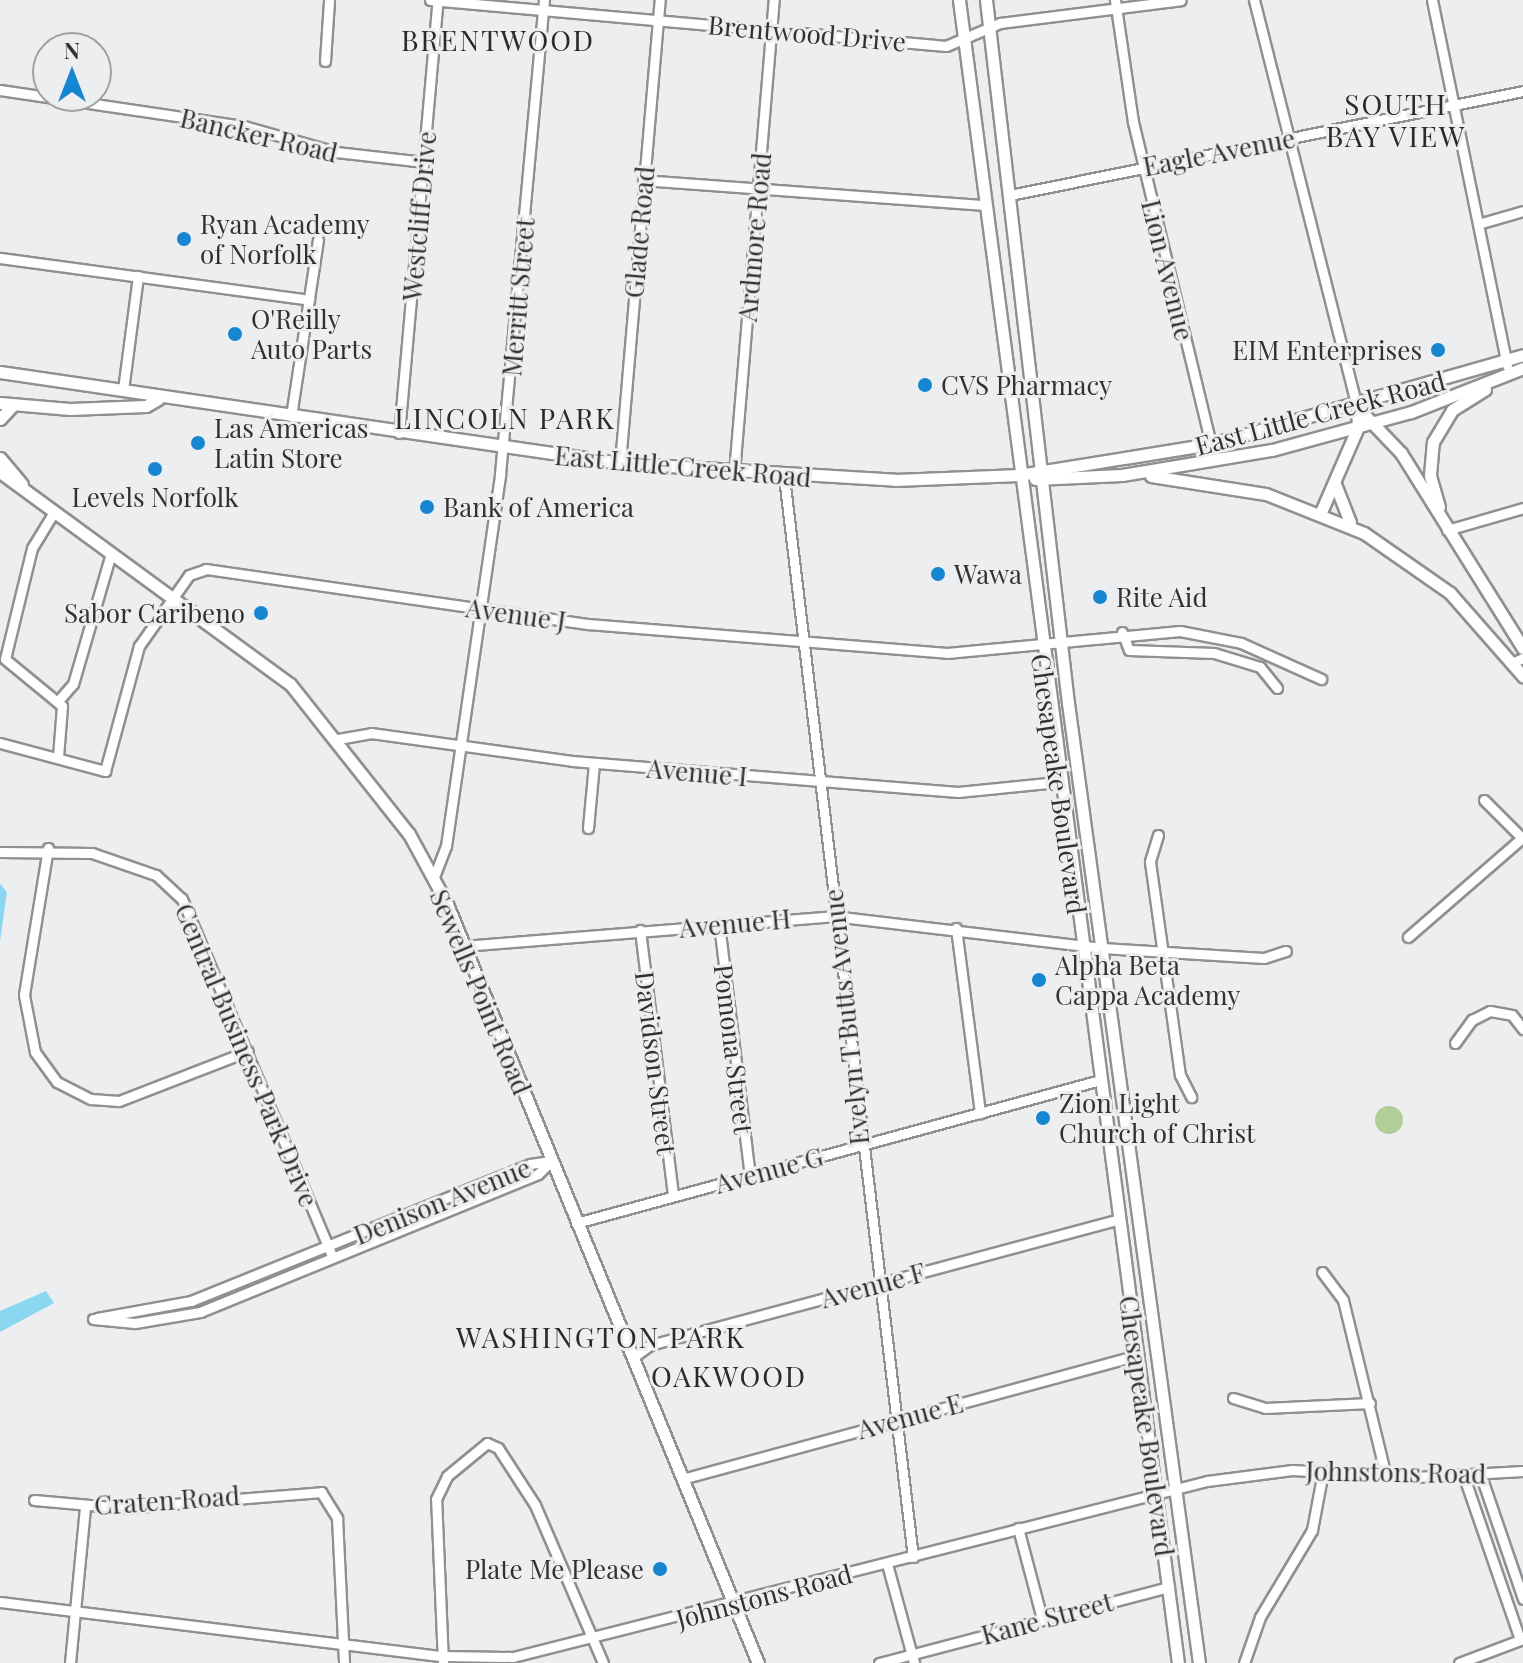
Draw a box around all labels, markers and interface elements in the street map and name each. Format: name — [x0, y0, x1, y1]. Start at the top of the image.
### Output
street label: Brentwood Drive — [707, 9, 907, 57]
district label: BRENTWOOD — [401, 23, 595, 57]
north arrow — [32, 32, 112, 112]
text: N — [64, 35, 80, 65]
district label: SOUTH BAY VIEW — [1325, 87, 1467, 153]
street label: Bancker Road — [177, 102, 341, 168]
street label: Eagle Avenue — [1140, 122, 1298, 182]
street label: Westcliff Drive — [396, 130, 442, 302]
street label: Ardmore Road — [731, 151, 777, 323]
street label: Glade Road — [618, 165, 660, 299]
street label: Lion Avenue — [1135, 196, 1201, 344]
place label: Ryan Academy of Norfolk — [200, 208, 371, 270]
street label: Merritt Street — [495, 216, 541, 378]
marker: Ryan Academy of Norfolk — [175, 230, 193, 248]
place label: O'Reilly Auto Parts — [251, 303, 372, 364]
marker: O'Reilly Auto Parts — [226, 325, 244, 343]
place label: EIM Enterprises — [1232, 334, 1422, 366]
marker: EIM Enterprises — [1429, 341, 1447, 359]
street label: East Little Creek Road — [1191, 365, 1449, 461]
place label: CVS Pharmacy — [941, 369, 1112, 401]
marker: CVS Pharmacy — [916, 376, 934, 394]
district label: LINCOLN PARK — [394, 401, 616, 435]
place label: Las Americas Latin Store — [214, 412, 369, 474]
marker: Las Americas Latin Store — [189, 434, 207, 452]
street label: East Little Creek Road — [553, 439, 813, 493]
marker: Levels Norfolk — [146, 460, 164, 478]
place label: Levels Norfolk — [71, 481, 239, 513]
place label: Bank of America — [443, 491, 635, 523]
marker: Bank of America — [418, 498, 436, 516]
place label: Wawa — [954, 558, 1022, 590]
marker: Wawa — [929, 565, 947, 583]
place label: Rite Aid — [1116, 581, 1208, 613]
marker: Rite Aid — [1091, 588, 1109, 606]
street label: Avenue J — [464, 592, 568, 636]
place label: Sabor Caribeno — [63, 597, 245, 629]
marker: Sabor Caribeno — [252, 604, 270, 622]
street label: Chesapeake Boulevard — [1025, 652, 1093, 916]
street label: Avenue I — [645, 752, 749, 792]
street label: Sewells Point Road — [424, 885, 538, 1099]
street label: Evelyn T Butts Avenue — [817, 886, 875, 1148]
street label: Central Business Park Drive — [169, 899, 325, 1211]
street label: Avenue H — [678, 903, 792, 943]
place label: Alpha Beta Cappa Academy — [1055, 949, 1242, 1010]
street label: Pomona Street — [708, 962, 760, 1136]
street label: Davidson Street — [629, 969, 683, 1157]
marker: Alpha Beta Cappa Academy — [1030, 971, 1048, 989]
place label: Zion Light Church of Christ — [1059, 1087, 1255, 1148]
marker: Zion Light Church of Christ — [1034, 1109, 1052, 1127]
street label: Avenue G — [712, 1141, 826, 1199]
street label: Denison Avenue — [349, 1151, 535, 1251]
street label: Avenue F — [817, 1256, 929, 1314]
street label: Chesapeake Boulevard — [1113, 1294, 1181, 1558]
district label: WASHINGTON PARK — [456, 1320, 746, 1354]
district label: OAKWOOD — [651, 1359, 807, 1393]
street label: Avenue E — [854, 1387, 966, 1445]
street label: Johnstons Road — [1305, 1455, 1487, 1489]
street label: Craten Road — [93, 1479, 241, 1521]
place label: Plate Me Please — [465, 1553, 644, 1585]
street label: Johnstons Road — [673, 1558, 855, 1634]
marker: Plate Me Please — [651, 1560, 669, 1578]
street label: Kane Street — [978, 1585, 1116, 1651]

